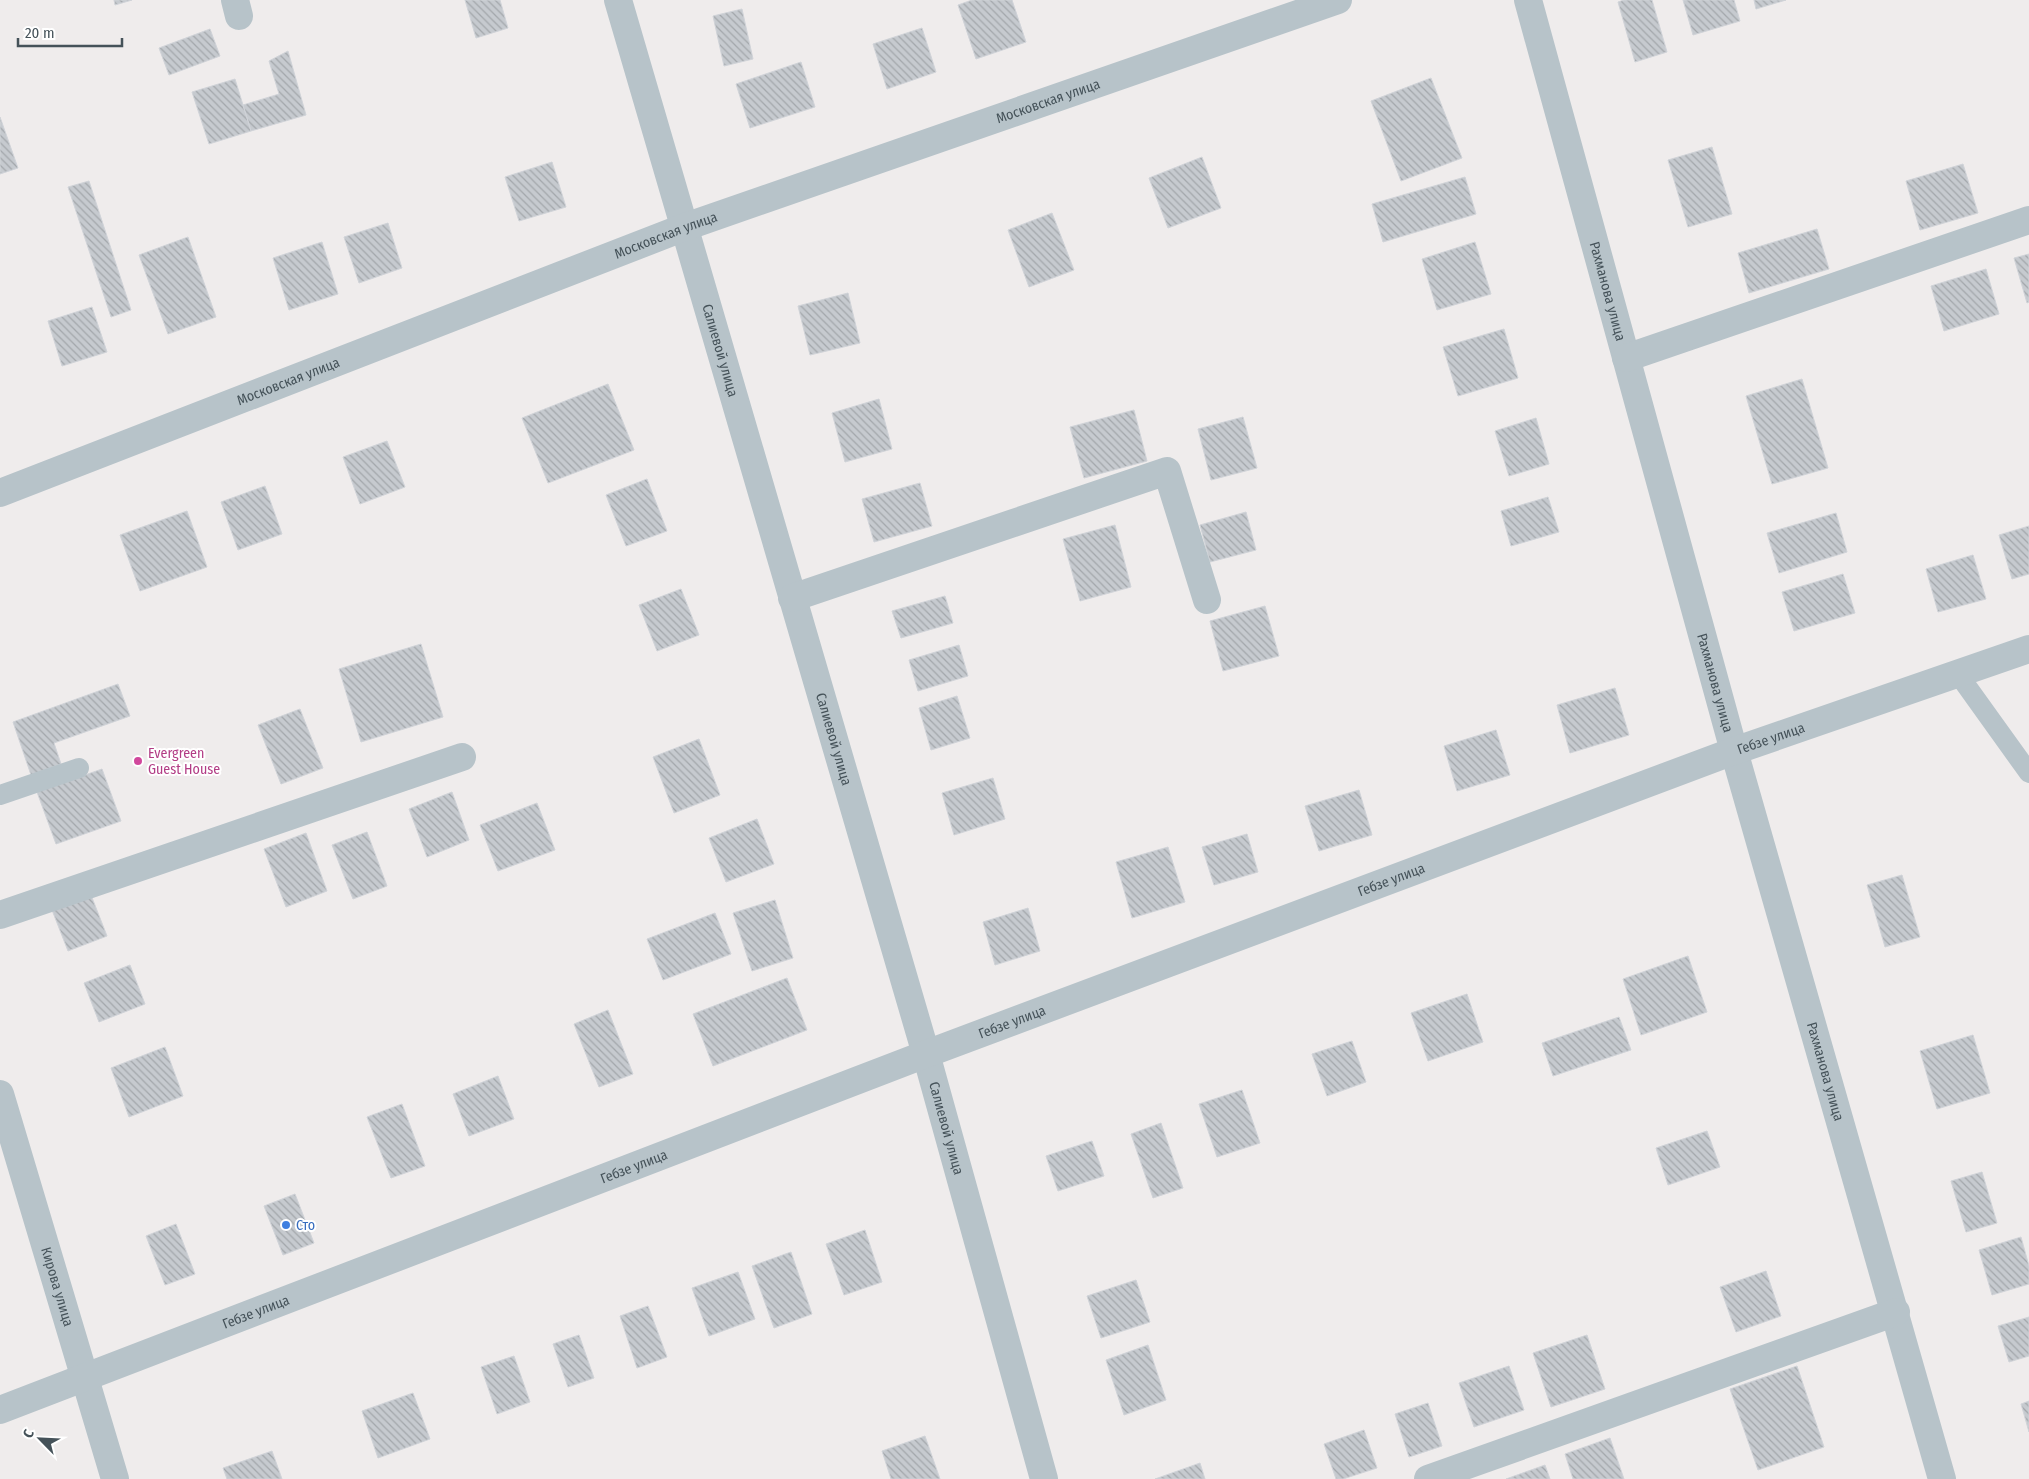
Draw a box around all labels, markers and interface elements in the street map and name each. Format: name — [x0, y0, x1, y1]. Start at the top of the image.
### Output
scale bar — [18, 15, 121, 47]
text: 20 m — [25, 24, 55, 42]
street label: Московская улица — [994, 75, 1102, 127]
street label: Московская улица — [612, 208, 720, 262]
street label: Рахманова улица — [1586, 240, 1630, 343]
street label: Салиевой улица — [699, 302, 742, 399]
street label: Московская улица — [234, 353, 342, 409]
street label: Рахманова улица — [1694, 631, 1737, 734]
street label: Салиевой улица — [812, 691, 856, 788]
street label: Гебзе улица — [1735, 719, 1807, 758]
place label: Evergreen Guest House — [148, 745, 220, 778]
marker: Evergreen Guest House — [132, 755, 144, 767]
street label: Гебзе улица — [1355, 859, 1427, 900]
street label: Гебзе улица — [976, 1001, 1048, 1042]
street label: Рахманова улица — [1803, 1020, 1848, 1123]
street label: Салиевой улица — [926, 1080, 968, 1177]
street label: Гебзе улица — [598, 1146, 670, 1187]
place label: Сто — [296, 1217, 315, 1234]
marker: Сто — [280, 1219, 292, 1231]
street label: Кирова улица — [38, 1245, 77, 1328]
street label: Гебзе улица — [220, 1291, 292, 1332]
north arrow — [15, 1414, 65, 1464]
text: С — [19, 1427, 38, 1441]

